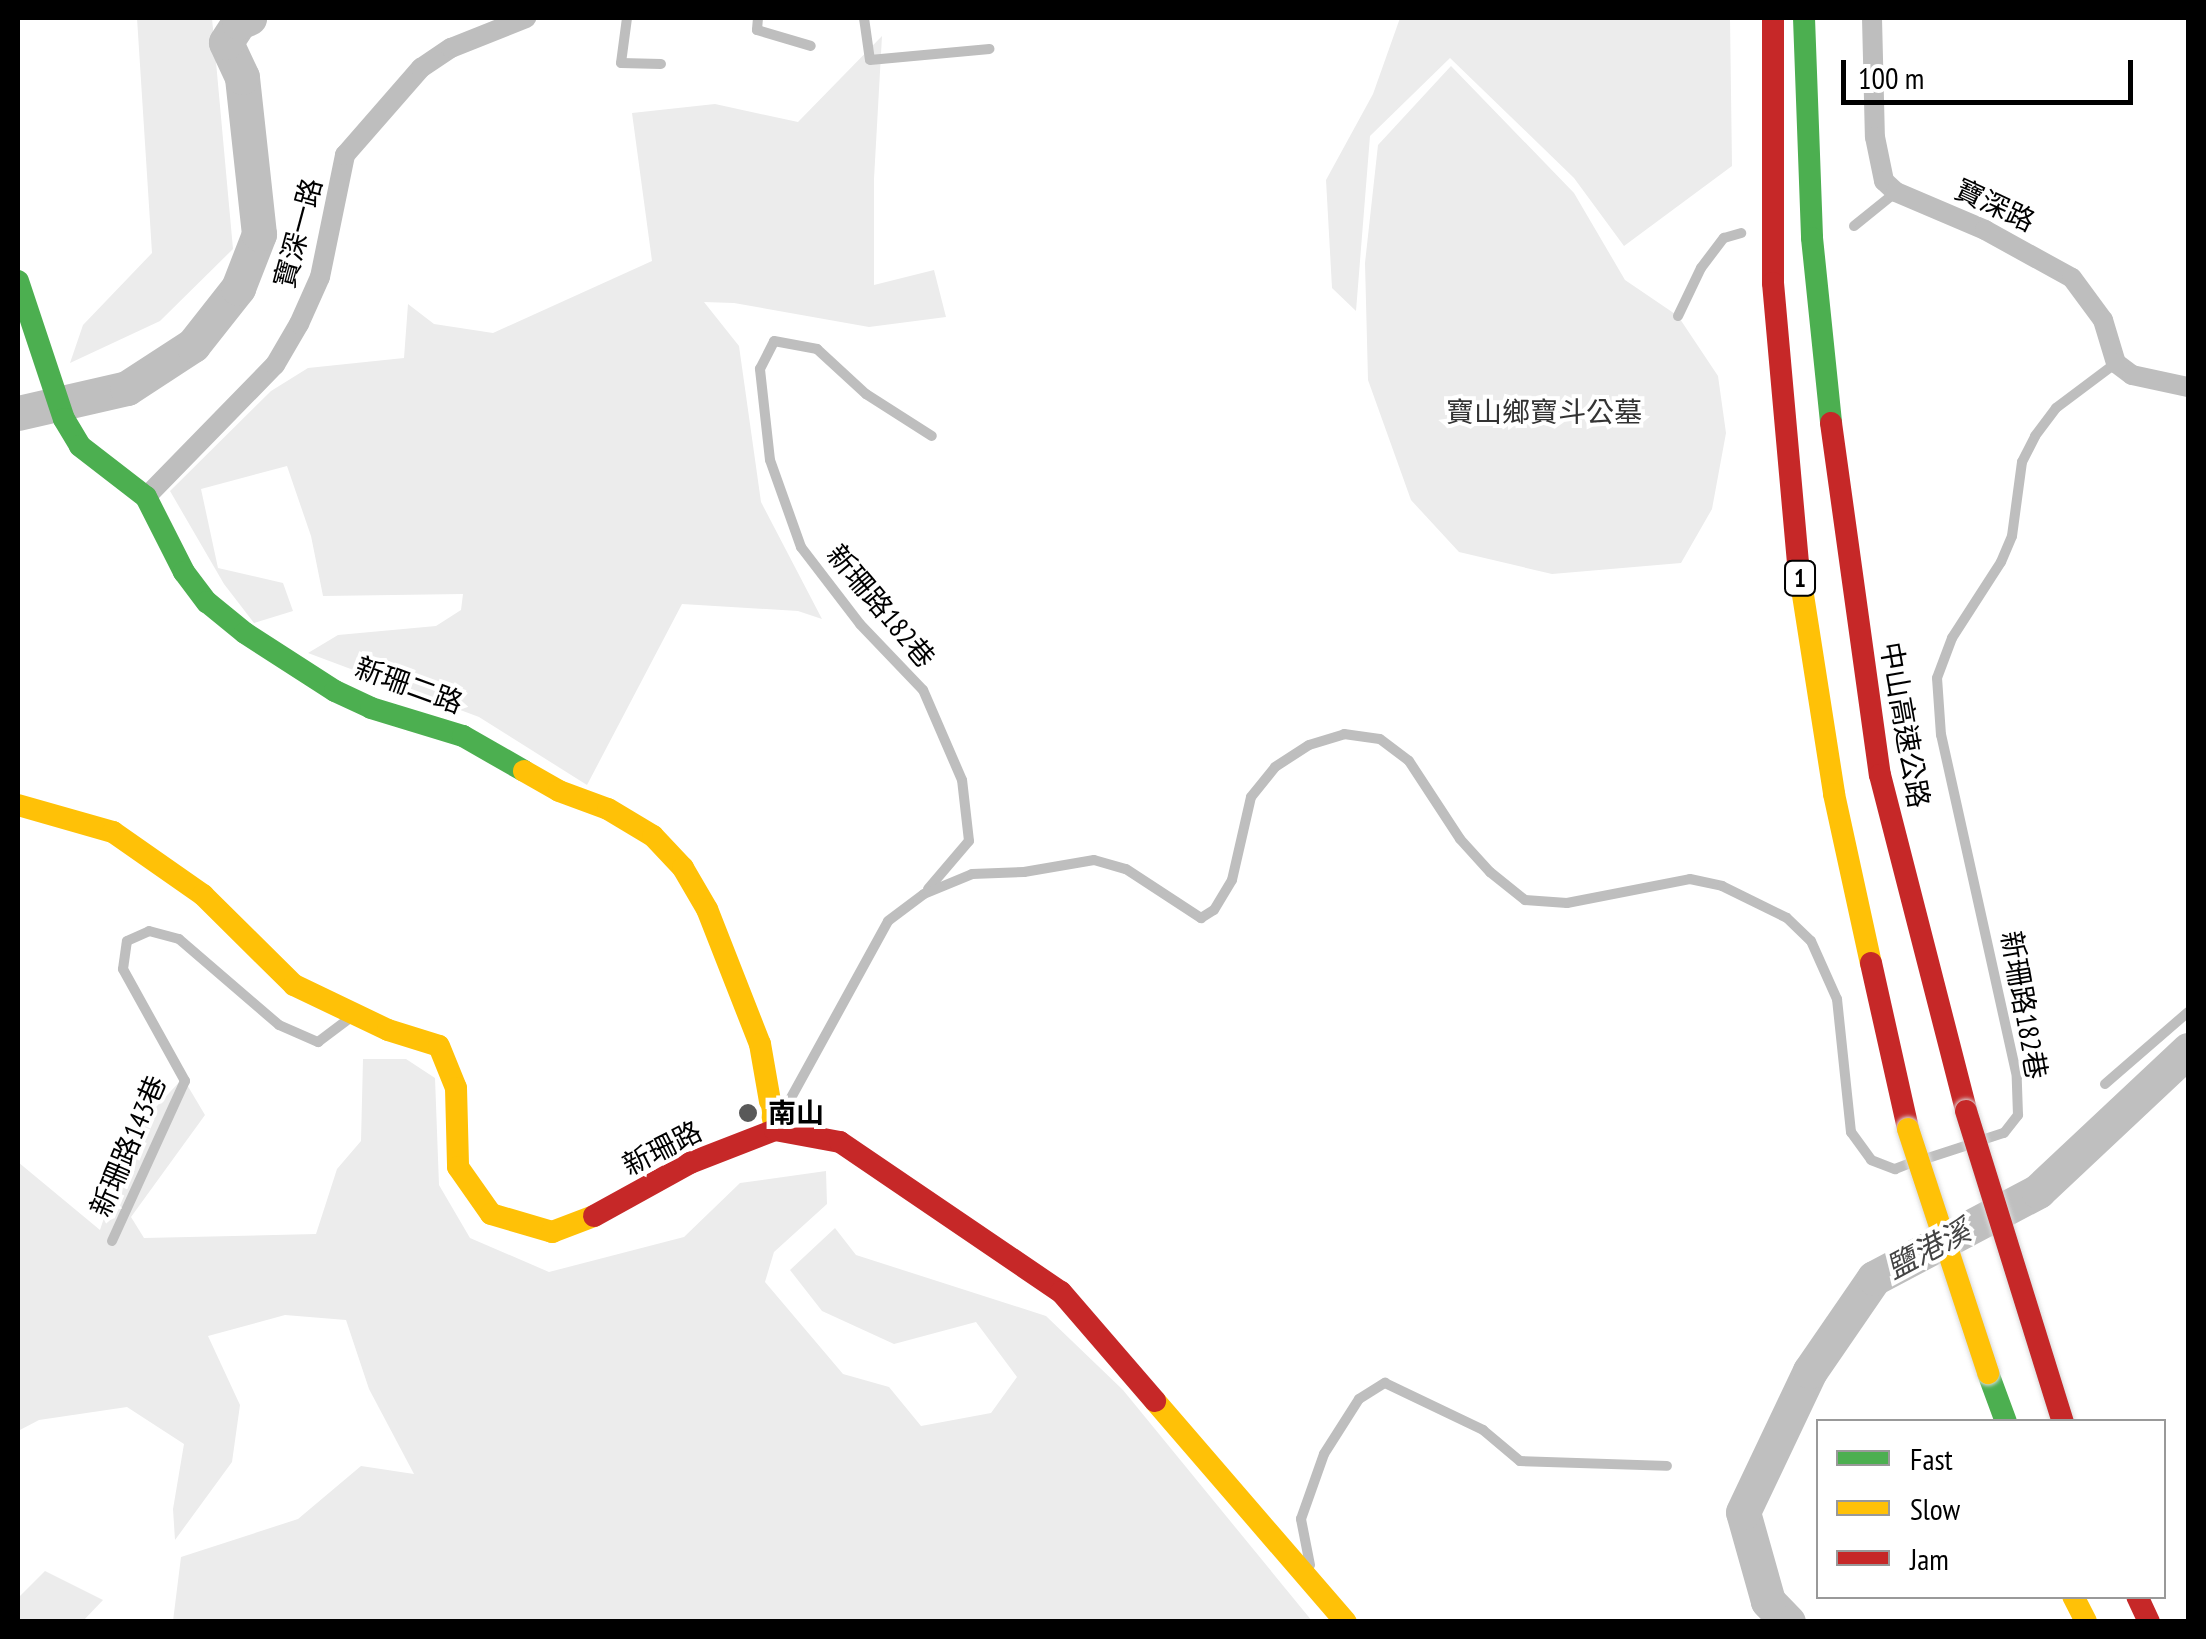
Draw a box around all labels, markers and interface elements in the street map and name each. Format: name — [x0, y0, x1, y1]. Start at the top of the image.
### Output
scale bar — [1846, 40, 2138, 102]
text: 100 m — [1858, 58, 1924, 97]
street label: 寶深路 — [1950, 172, 2040, 238]
street label: 寶深一路 — [267, 175, 329, 291]
park label: 寶山鄉寶斗公墓 — [1446, 395, 1642, 429]
street label: 新珊路182巷 — [820, 538, 942, 674]
road number: 1 — [1782, 558, 1818, 598]
street label: 中山高速公路 — [1874, 639, 1936, 811]
street label: 新珊二路 — [351, 650, 467, 720]
street label: 新珊路182巷 — [1994, 928, 2054, 1082]
street label: 新珊路143巷 — [83, 1070, 173, 1222]
place label: 南山 — [768, 1096, 824, 1130]
marker: 南山 — [737, 1102, 759, 1124]
street label: 新珊路 — [617, 1114, 707, 1182]
water label: 鹽港溪 — [1880, 1212, 1976, 1286]
legend — [1816, 1419, 2166, 1599]
text: Fast — [1910, 1439, 1953, 1478]
text: Slow — [1910, 1489, 1960, 1528]
text: Jam — [1910, 1539, 1949, 1578]

